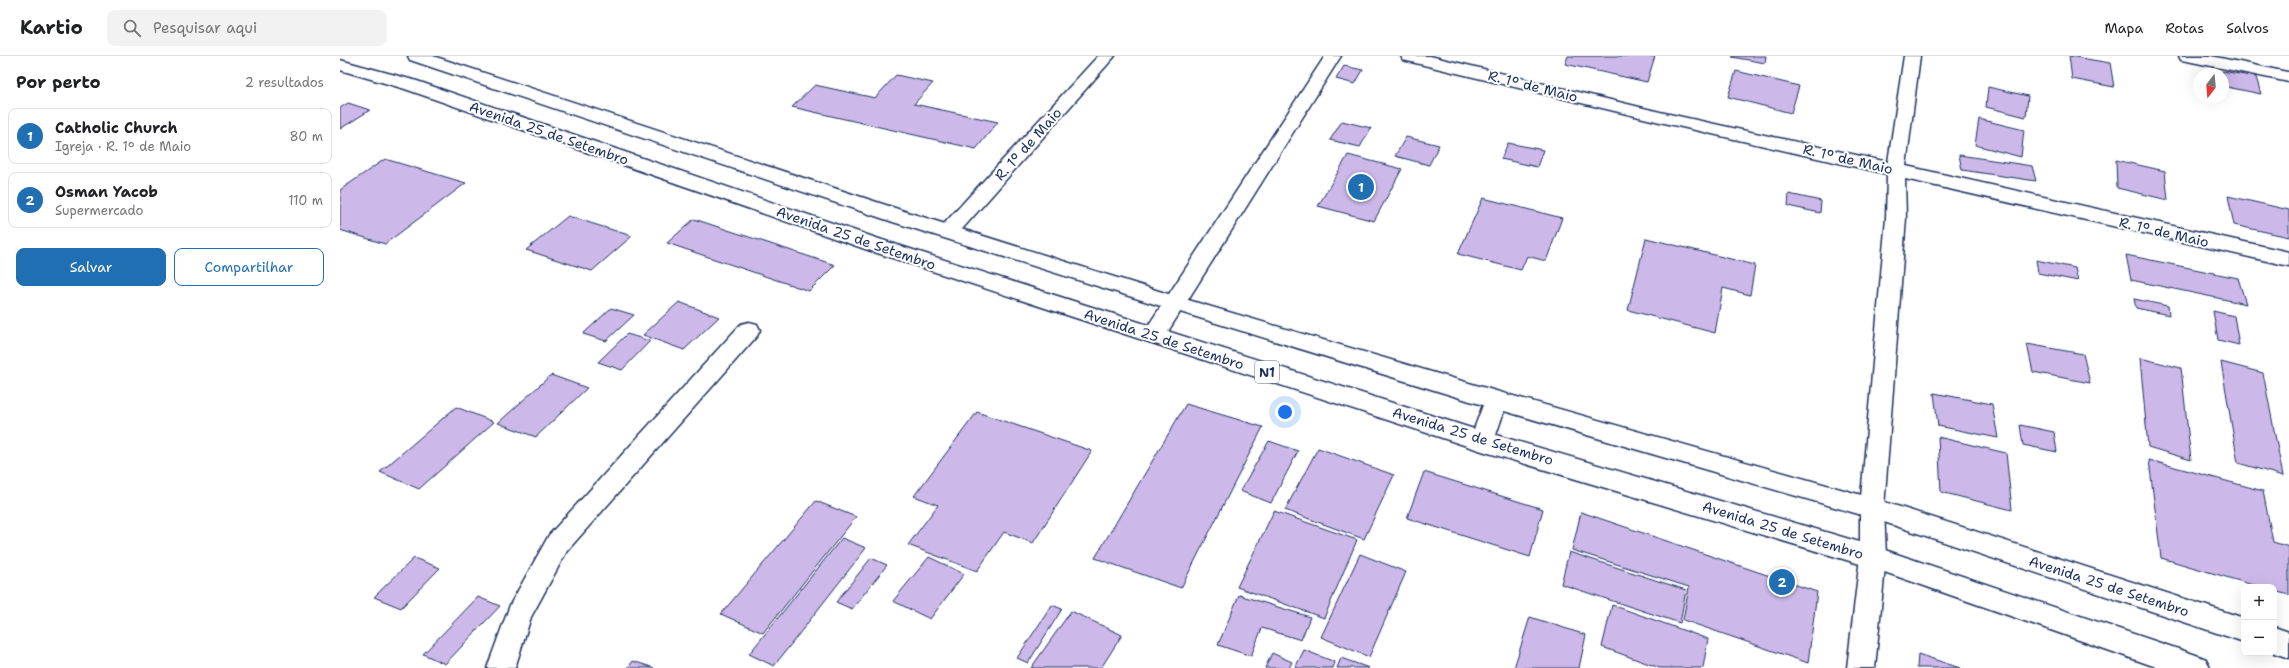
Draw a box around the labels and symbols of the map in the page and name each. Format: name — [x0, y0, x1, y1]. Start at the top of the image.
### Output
street label: R. 1º de Maio — [1486, 66, 1580, 106]
north arrow — [2193, 68, 2229, 104]
street label: Avenida 25 de Setembro — [467, 97, 631, 169]
street label: R. 1º de Maio — [991, 104, 1065, 184]
street label: R. 1º de Maio — [1801, 140, 1895, 178]
pin: 1 — [1348, 172, 1374, 202]
street label: Avenida 25 de Setembro — [774, 202, 938, 274]
street label: R. 1º de Maio — [2117, 213, 2211, 251]
street label: Avenida 25 de Setembro — [1082, 305, 1246, 373]
road number: N1 — [1255, 361, 1279, 383]
your location — [1275, 402, 1295, 422]
street label: Avenida 25 de Setembro — [1390, 403, 1556, 469]
street label: Avenida 25 de Setembro — [1700, 497, 1866, 563]
street label: Avenida 25 de Setembro — [2027, 552, 2191, 620]
pin: 2 — [1769, 567, 1795, 597]

